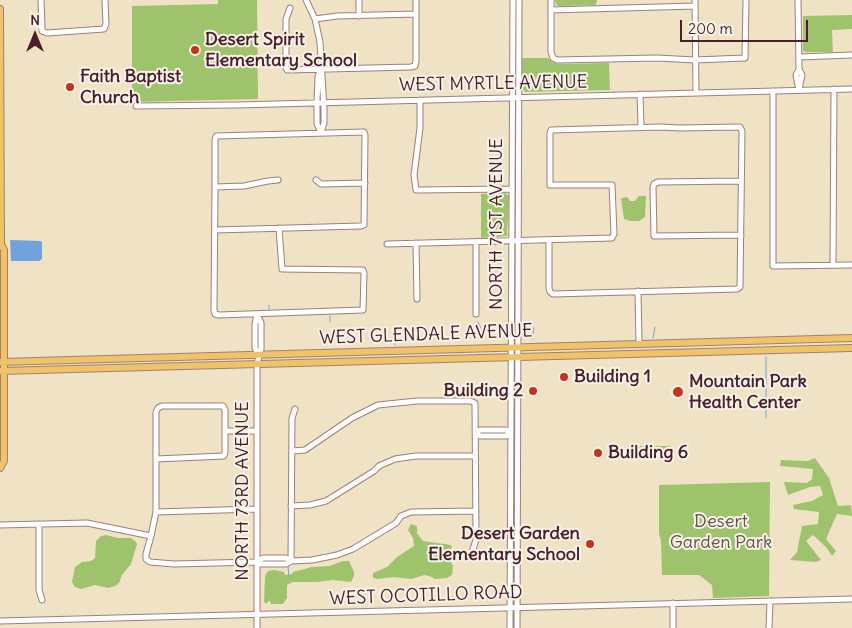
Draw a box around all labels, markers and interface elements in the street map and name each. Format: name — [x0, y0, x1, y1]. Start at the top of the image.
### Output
north arrow — [10, 10, 60, 60]
scale bar — [682, 10, 810, 42]
text: N — [30, 11, 40, 29]
text: 200 m — [688, 19, 733, 38]
place label: Desert Spirit Elementary School — [205, 29, 357, 72]
marker: Desert Spirit Elementary School — [189, 44, 201, 56]
place label: Faith Baptist Church — [80, 66, 181, 108]
street label: WEST MYRTLE AVENUE — [399, 72, 587, 96]
marker: Faith Baptist Church — [64, 81, 76, 93]
street label: NORTH 71ST AVENUE — [486, 138, 508, 310]
street label: WEST GLENDALE AVENUE — [319, 320, 533, 350]
place label: Building 1 — [574, 366, 651, 388]
marker: Building 1 — [558, 371, 570, 383]
place label: Mountain Park Health Center — [689, 371, 807, 414]
place label: Building 2 — [443, 380, 523, 402]
marker: Building 2 — [527, 385, 539, 397]
marker: Mountain Park Health Center — [671, 385, 685, 399]
street label: NORTH 73RD AVENUE — [232, 401, 254, 581]
place label: Building 6 — [608, 442, 688, 464]
marker: Building 6 — [592, 447, 604, 459]
park label: Desert Garden Park — [670, 511, 772, 554]
place label: Desert Garden Elementary School — [428, 523, 580, 566]
marker: Desert Garden Elementary School — [584, 538, 596, 550]
street label: WEST OCOTILLO ROAD — [329, 582, 523, 610]

